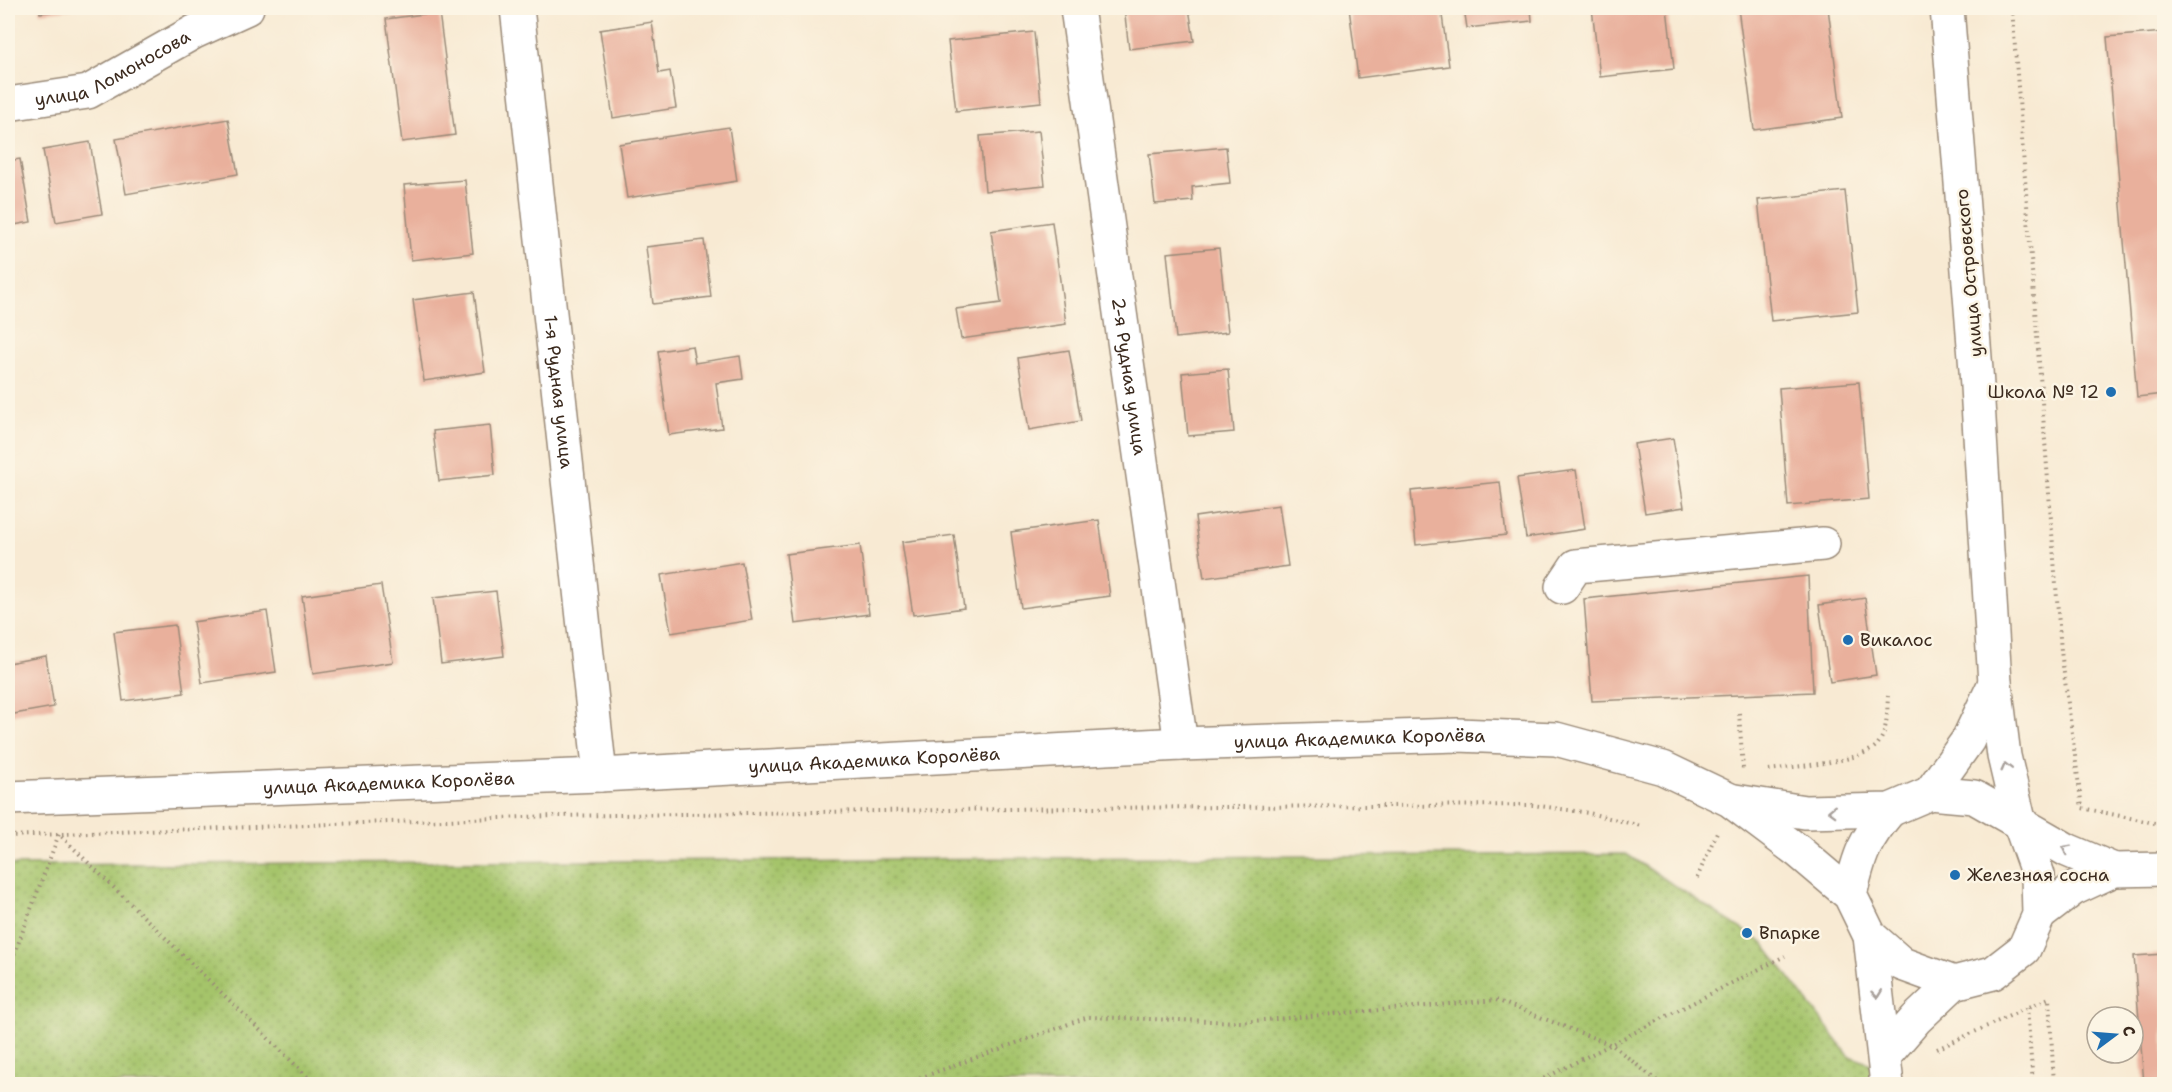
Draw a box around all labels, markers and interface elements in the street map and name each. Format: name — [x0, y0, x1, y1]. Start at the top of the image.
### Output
street label: улица Ломоносова — [33, 24, 195, 112]
street label: улица Островского — [1950, 188, 1988, 358]
street label: 2-я Рудная улица — [1106, 296, 1152, 457]
street label: 1-я Рудная улица — [538, 314, 579, 470]
place label: Школа № 12 — [1987, 380, 2099, 404]
marker: Школа № 12 — [2104, 385, 2118, 399]
place label: Викалос — [1860, 628, 1933, 652]
marker: Викалос — [1841, 633, 1855, 647]
street label: улица Академика Королёва — [1234, 723, 1486, 754]
street label: улица Академика Королёва — [748, 742, 1000, 779]
one-way arrow — [2001, 762, 2014, 772]
street label: улица Академика Королёва — [263, 766, 515, 800]
one-way arrow — [1827, 805, 1836, 818]
one-way arrow — [2062, 845, 2072, 856]
place label: Железная сосна — [1967, 863, 2109, 887]
marker: Железная сосна — [1948, 868, 1962, 882]
place label: Впарке — [1759, 921, 1821, 945]
marker: Впарке — [1740, 926, 1754, 940]
one-way arrow — [1870, 990, 1883, 999]
north arrow — [2085, 1005, 2145, 1065]
text: С — [2117, 1023, 2140, 1039]

